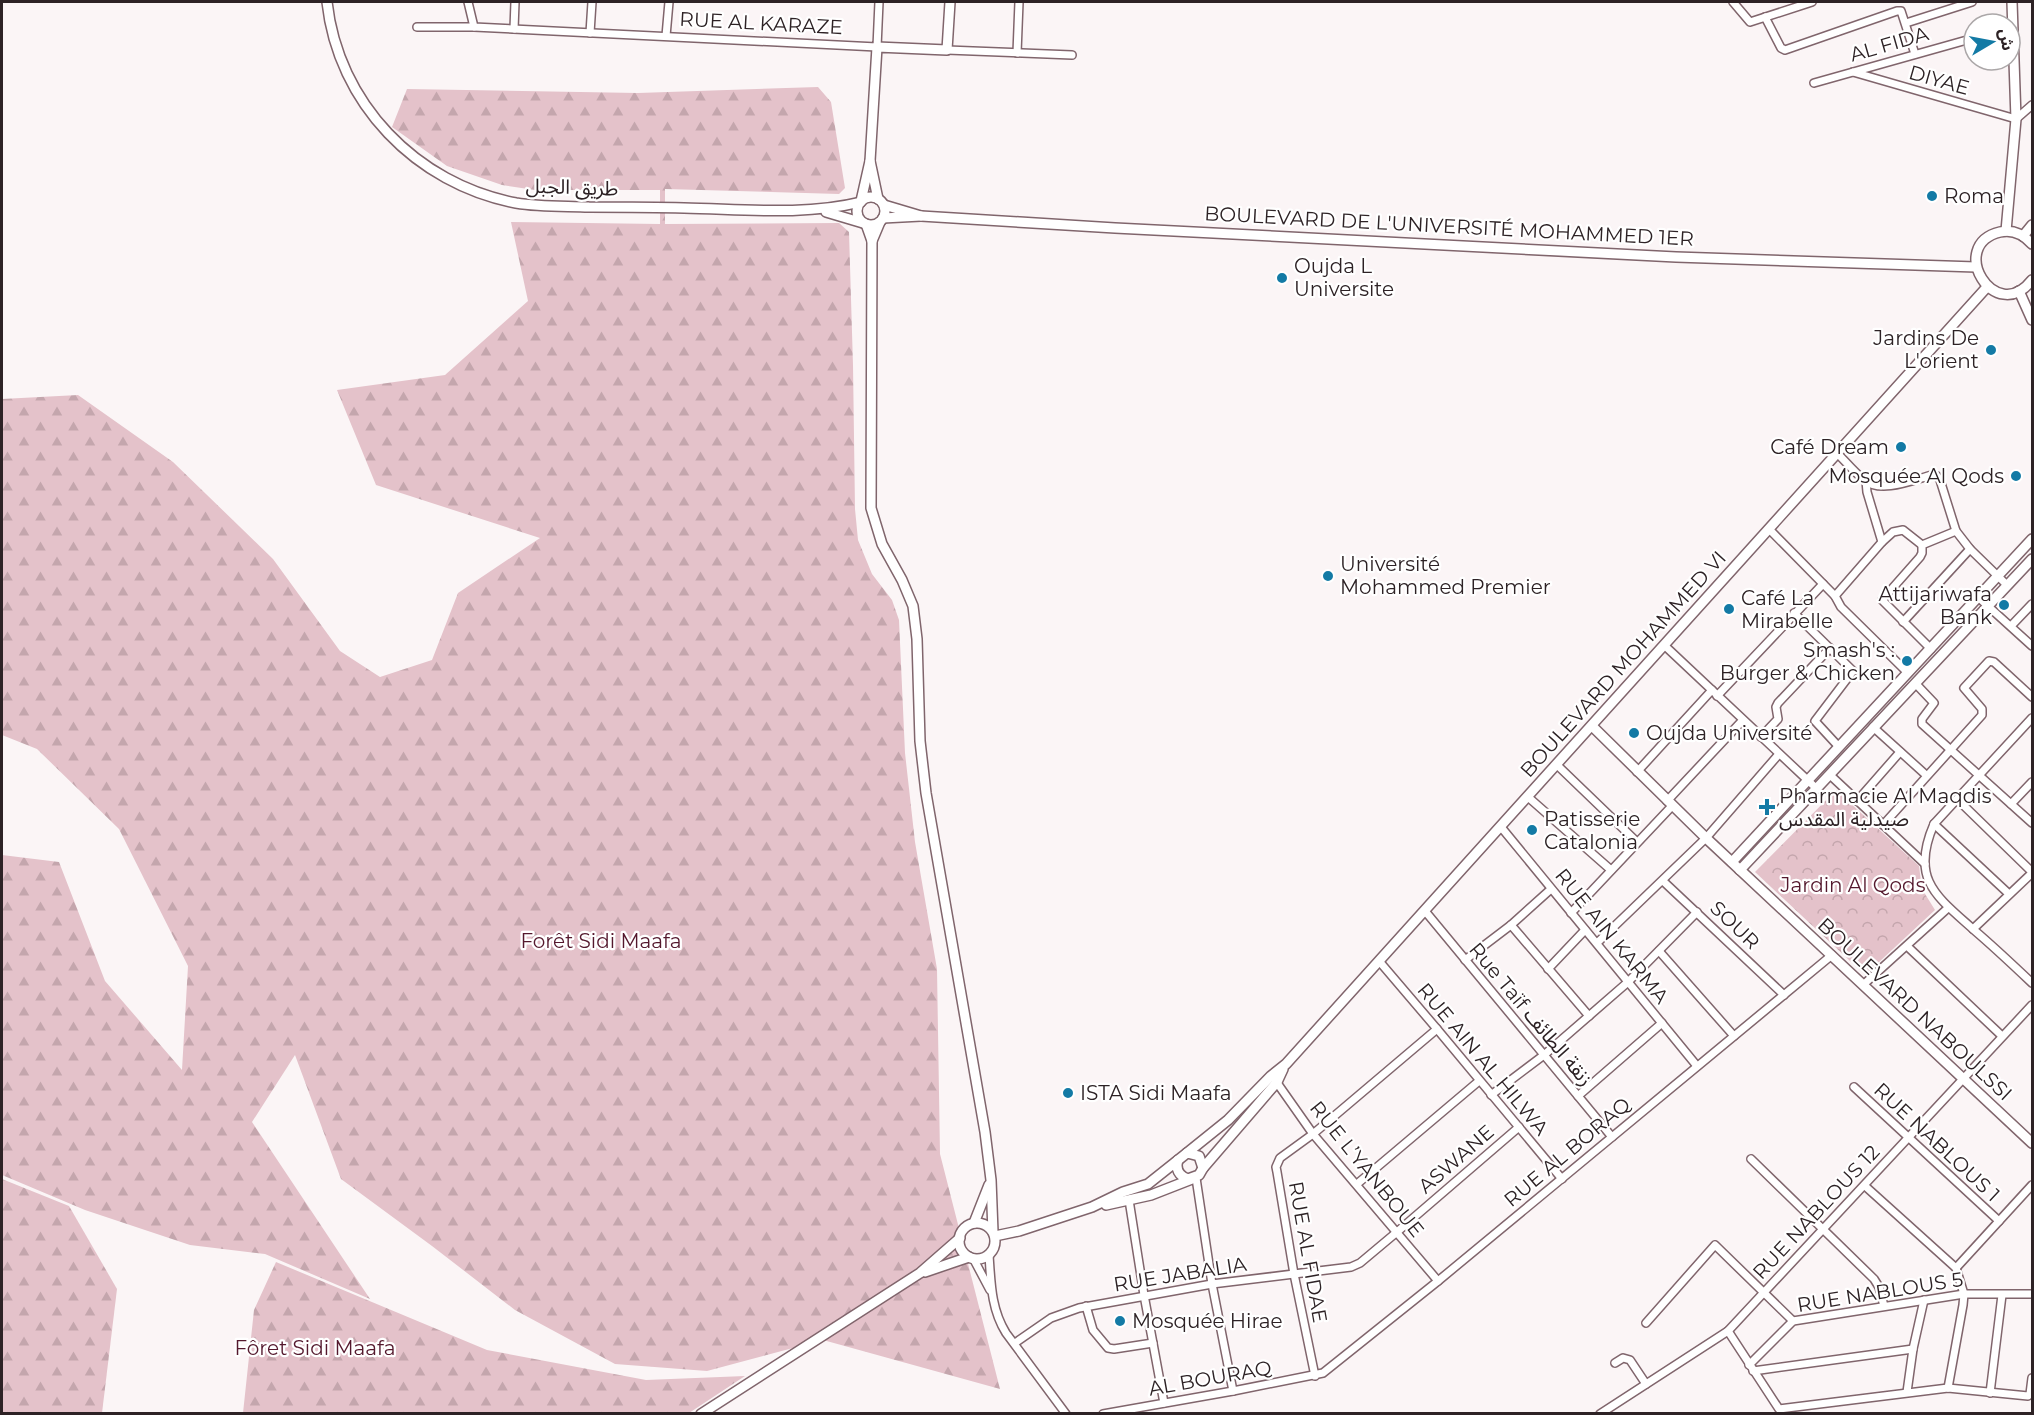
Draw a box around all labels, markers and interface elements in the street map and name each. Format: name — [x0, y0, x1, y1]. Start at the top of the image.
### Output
street label: RUE AL KARAZE — [679, 7, 843, 39]
north arrow — [1962, 12, 2022, 72]
street label: AL FIDA — [1847, 21, 1932, 67]
text: ش — [1995, 27, 2018, 52]
street label: DIYAE — [1906, 60, 1972, 100]
street label: طريق الجبل — [525, 173, 619, 202]
place label: Roma — [1944, 184, 2004, 208]
marker: Roma — [1925, 189, 1939, 203]
street label: BOULEVARD DE L'UNIVERSITÉ MOHAMMED 1ER — [1204, 201, 1694, 251]
place label: Oujda L Universite — [1294, 254, 1394, 301]
marker: Oujda L Universite — [1275, 271, 1289, 285]
place label: Jardins De L'orient — [1872, 326, 1979, 373]
marker: Jardins De L'orient — [1984, 343, 1998, 357]
place label: Café Dream — [1770, 435, 1889, 459]
marker: Café Dream — [1894, 440, 1908, 454]
place label: Mosquée Al Qods — [1829, 464, 2004, 488]
marker: Mosquée Al Qods — [2009, 469, 2023, 483]
street label: BOULEVARD MOHAMMED VI — [1515, 546, 1731, 782]
place label: Université Mohammed Premier — [1340, 552, 1551, 599]
marker: Université Mohammed Premier — [1321, 569, 1335, 583]
place label: Attijariwafa Bank — [1879, 582, 1992, 629]
place label: Café La Mirabelle — [1741, 586, 1833, 633]
marker: Attijariwafa Bank — [1997, 598, 2011, 612]
marker: Café La Mirabelle — [1722, 602, 1736, 616]
place label: Smash's : Burger & Chicken — [1720, 638, 1895, 685]
marker: Smash's : Burger & Chicken — [1900, 654, 1914, 668]
place label: Oujda Université — [1646, 721, 1812, 745]
marker: Oujda Université — [1627, 726, 1641, 740]
place label: Pharmacie Al Maqdis صيدلية المقدس — [1779, 784, 1992, 831]
marker: Pharmacie Al Maqdis صيدلية المقدس — [1760, 800, 1774, 814]
place label: Patisserie Catalonia — [1544, 807, 1640, 854]
marker: Patisserie Catalonia — [1525, 823, 1539, 837]
street label: RUE AIN KARMA — [1550, 864, 1674, 1009]
park label: Jardin Al Qods — [1780, 873, 1926, 897]
street label: SOUR — [1705, 896, 1765, 954]
street label: BOULEVARD NABOULSSI — [1813, 913, 2017, 1105]
park label: Forêt Sidi Maafa — [521, 929, 682, 953]
street label: Rue Taïf زنقة الطائف — [1464, 937, 1598, 1091]
street label: RUE AIN AL HILWA — [1412, 978, 1554, 1140]
street label: RUE NABLOUS 1 — [1869, 1077, 2005, 1207]
place label: ISTA Sidi Maafa — [1080, 1081, 1231, 1105]
marker: ISTA Sidi Maafa — [1061, 1086, 1075, 1100]
street label: RUE AL BORAQ — [1499, 1092, 1635, 1212]
street label: RUE L’YANBOUE — [1305, 1096, 1429, 1242]
street label: ASWANE — [1413, 1120, 1499, 1198]
street label: RUE NABLOUS 12 — [1748, 1140, 1884, 1284]
street label: RUE AL FIDAE — [1284, 1179, 1332, 1325]
street label: RUE JABALIA — [1112, 1252, 1249, 1296]
street label: RUE NABLOUS 5 — [1795, 1267, 1965, 1317]
place label: Mosquée Hirae — [1132, 1309, 1283, 1333]
marker: Mosquée Hirae — [1113, 1314, 1127, 1328]
park label: Fôret Sidi Maafa — [235, 1336, 396, 1360]
street label: AL BOURAQ — [1147, 1355, 1274, 1401]

